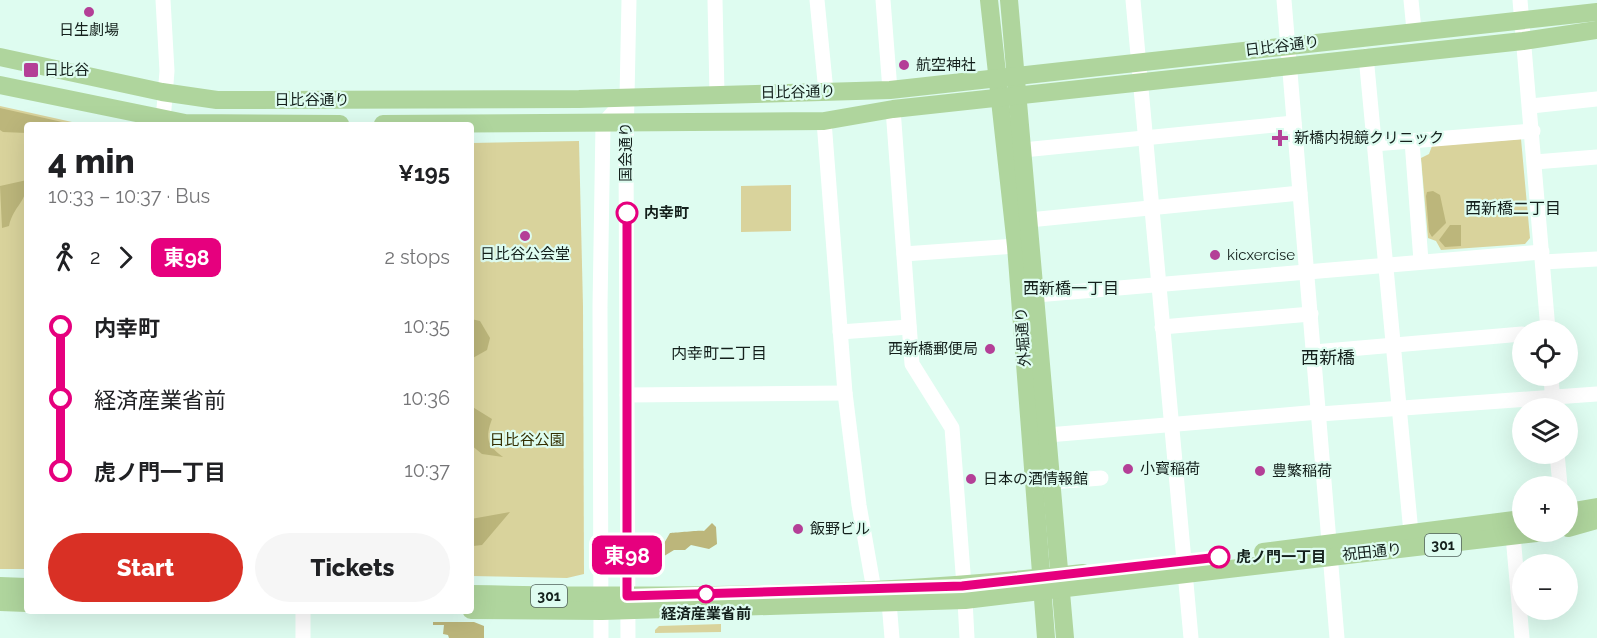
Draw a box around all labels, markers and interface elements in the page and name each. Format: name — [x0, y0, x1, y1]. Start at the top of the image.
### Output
marker: 日生劇場 — [82, 5, 96, 19]
place label: 日生劇場 — [59, 21, 119, 39]
street label: 日比谷通り — [1244, 32, 1320, 60]
place label: 航空神社 — [916, 56, 976, 74]
marker: 航空神社 — [897, 58, 911, 72]
marker: 日比谷 — [22, 61, 40, 79]
place label: 日比谷 — [44, 61, 89, 79]
street label: 日比谷通り — [760, 82, 836, 102]
street label: 日比谷通り — [274, 91, 350, 109]
street label: 国会通り — [617, 122, 635, 182]
marker: 新橋内視鏡クリニック — [1271, 129, 1289, 147]
place label: 新橋内視鏡クリニック — [1294, 129, 1444, 147]
text: 4 min — [48, 142, 135, 181]
text: ¥195 — [398, 160, 450, 186]
text: 10:33 – 10:37 · Bus — [48, 184, 210, 208]
district label: 西新橋二丁目 — [1465, 199, 1561, 218]
marker: 内幸町 — [616, 202, 638, 224]
place label: 内幸町 — [644, 204, 689, 222]
marker: 日比谷公会堂 — [518, 229, 532, 243]
icon: walk — [48, 241, 81, 274]
icon: forward — [109, 241, 142, 274]
text: 2 — [90, 245, 100, 269]
text: 東98 — [163, 245, 209, 270]
text: 2 stops — [384, 245, 450, 269]
place label: 日比谷公会堂 — [480, 245, 570, 263]
place label: kicxercise — [1227, 246, 1295, 264]
marker: kicxercise — [1208, 248, 1222, 262]
district label: 西新橋一丁目 — [1023, 279, 1119, 298]
street label: 外堀通り — [1012, 306, 1034, 368]
text: 10:35 — [404, 314, 450, 338]
text: 内幸町 — [94, 315, 160, 341]
map controls — [1512, 320, 1578, 620]
button: locate — [1512, 320, 1578, 386]
place label: 西新橋郵便局 — [888, 340, 978, 358]
marker: 西新橋郵便局 — [983, 342, 997, 356]
district label: 内幸町二丁目 — [671, 344, 767, 363]
district label: 西新橋 — [1301, 347, 1355, 368]
text: 10:36 — [403, 386, 450, 410]
text: 経済産業省前 — [94, 387, 226, 413]
button: layers — [1512, 398, 1578, 464]
park label: 日比谷公園 — [489, 431, 565, 449]
text: 10:37 — [404, 458, 450, 482]
text: 虎ノ門一丁目 — [94, 459, 226, 485]
place label: 小寳稲荷 — [1140, 460, 1200, 478]
marker: 小寳稲荷 — [1121, 462, 1135, 476]
place label: 豊繁稲荷 — [1272, 462, 1332, 480]
marker: 豊繁稲荷 — [1253, 464, 1267, 478]
place label: 日本の酒情報館 — [983, 470, 1088, 488]
marker: 日本の酒情報館 — [964, 472, 978, 486]
button: + — [1512, 476, 1578, 542]
place label: 飯野ビル — [810, 520, 870, 538]
marker: 飯野ビル — [791, 522, 805, 536]
button: Start — [48, 533, 243, 602]
button: Tickets — [255, 533, 450, 602]
road number: 301 — [1425, 534, 1461, 556]
line badge: 東98 — [592, 536, 662, 574]
street label: 祝田通り — [1341, 540, 1403, 564]
text: 東98 — [604, 543, 650, 568]
marker: 虎ノ門一丁目 — [1208, 546, 1230, 568]
place label: 虎ノ門一丁目 — [1236, 548, 1326, 566]
button: − — [1512, 554, 1578, 620]
road number: 301 — [531, 585, 567, 607]
marker: 経済産業省前 — [697, 585, 715, 603]
place label: 経済産業省前 — [661, 605, 751, 623]

